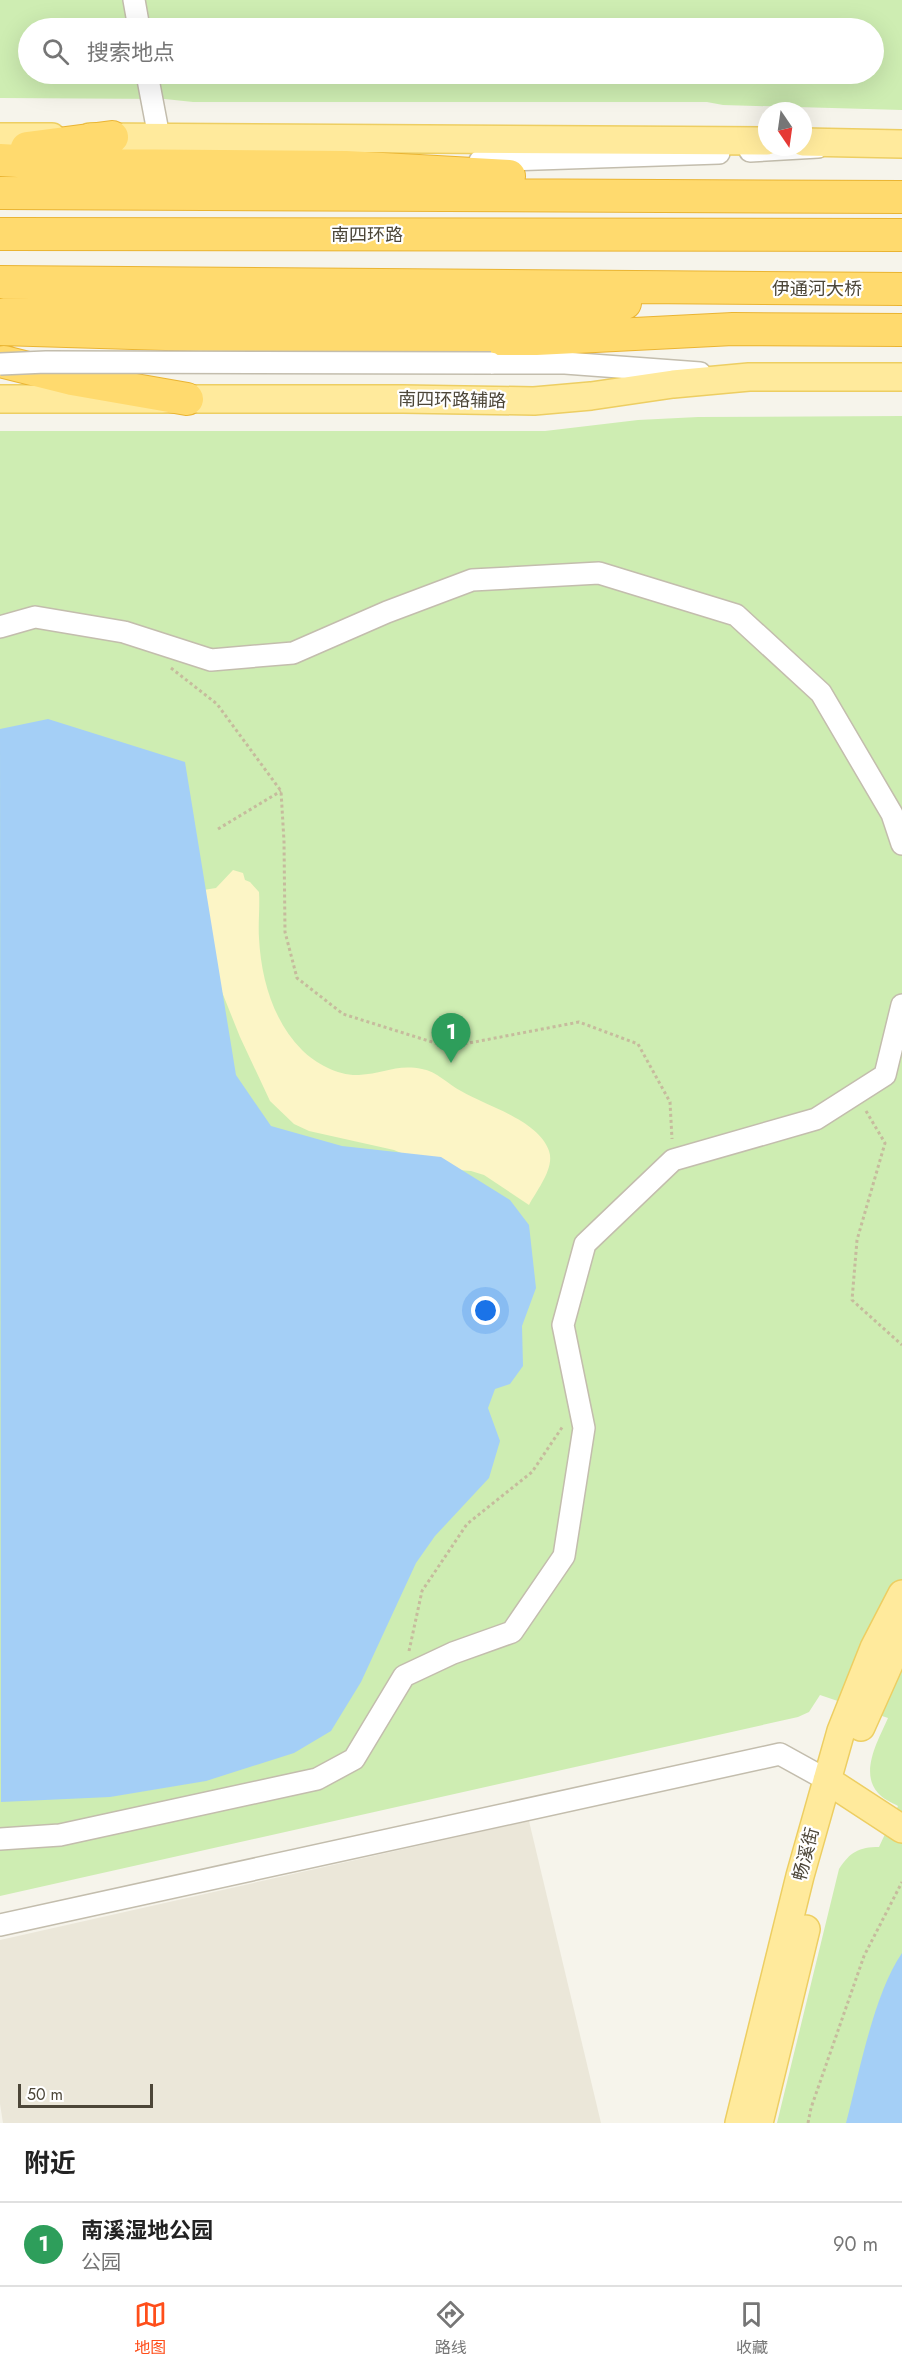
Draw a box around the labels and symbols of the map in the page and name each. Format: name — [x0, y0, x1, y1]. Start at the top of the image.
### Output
north arrow — [758, 102, 812, 156]
street label: 南四环路 — [331, 222, 403, 248]
street label: 伊通河大桥 — [772, 276, 862, 302]
street label: 南四环路辅路 — [398, 386, 506, 414]
pin: 1 — [432, 1014, 470, 1063]
your location — [471, 1296, 500, 1325]
street label: 畅溪街 — [786, 1825, 826, 1883]
scale bar — [18, 2081, 153, 2108]

